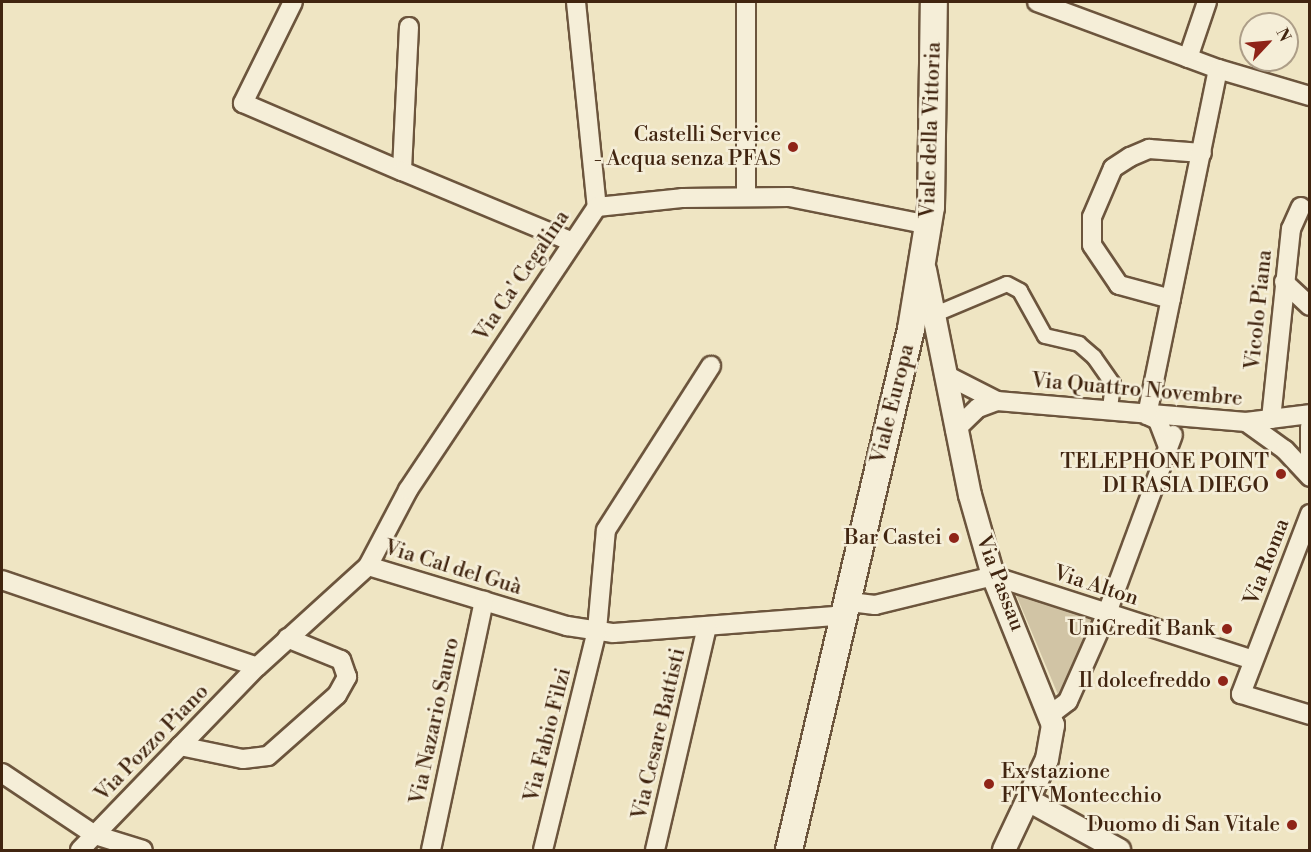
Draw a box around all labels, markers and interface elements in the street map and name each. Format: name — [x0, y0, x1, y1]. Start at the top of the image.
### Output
north arrow — [1239, 12, 1299, 72]
text: N — [1272, 25, 1295, 45]
street label: Viale della Vittoria — [915, 41, 947, 219]
place label: Castelli Service - Acqua senza PFAS — [594, 122, 781, 172]
marker: Castelli Service - Acqua senza PFAS — [786, 140, 800, 154]
street label: Via Ca' Cegalina — [469, 206, 575, 346]
street label: Vicolo Piana — [1240, 249, 1278, 371]
street label: Viale Europa — [866, 342, 920, 466]
street label: Via Quattro Novembre — [1030, 368, 1244, 412]
place label: TELEPHONE POINT DI RASIA DIEGO — [1060, 449, 1269, 499]
marker: TELEPHONE POINT DI RASIA DIEGO — [1274, 467, 1288, 481]
street label: Via Roma — [1239, 515, 1295, 609]
place label: Bar Castei — [844, 525, 942, 551]
marker: Bar Castei — [947, 531, 961, 545]
street label: Via Passau — [970, 532, 1030, 634]
street label: Via Cal del Guà — [381, 535, 525, 601]
street label: Via Alton — [1050, 560, 1142, 612]
place label: UniCredit Bank — [1067, 616, 1215, 642]
marker: UniCredit Bank — [1220, 622, 1234, 636]
street label: Via Nazario Sauro — [405, 635, 465, 807]
street label: Via Cesare Battisti — [627, 646, 691, 822]
street label: Via Fabio Filzi — [519, 665, 577, 805]
place label: Il dolcefreddo — [1079, 668, 1211, 694]
marker: Il dolcefreddo — [1216, 674, 1230, 688]
street label: Via Pozzo Piano — [90, 679, 214, 807]
place label: Ex stazione FTV Montecchio — [1001, 759, 1162, 809]
marker: Ex stazione FTV Montecchio — [982, 777, 996, 791]
place label: Duomo di San Vitale — [1087, 812, 1280, 838]
marker: Duomo di San Vitale — [1285, 818, 1299, 832]

